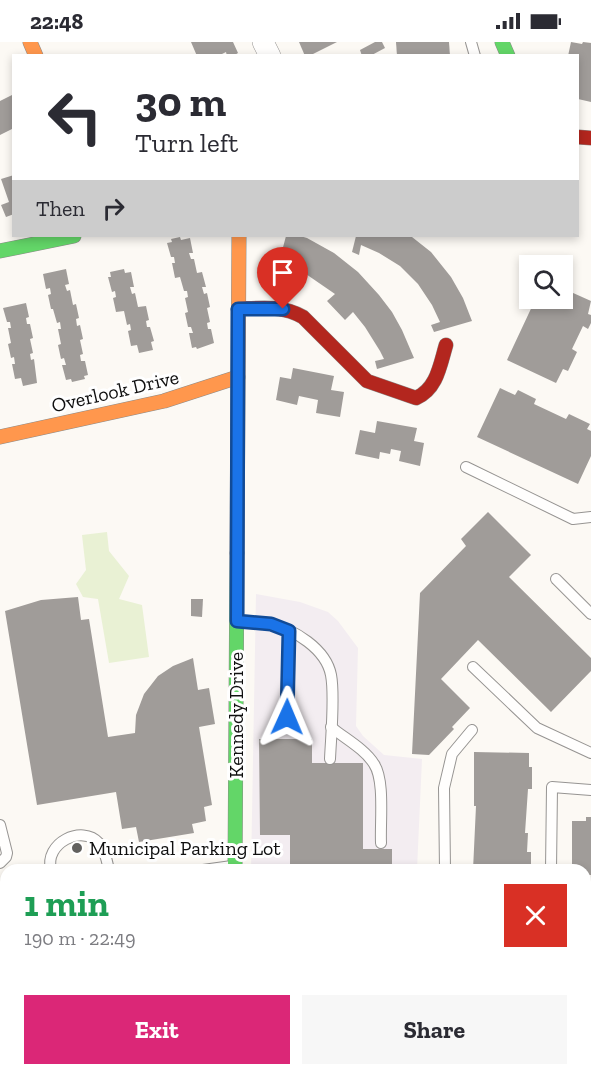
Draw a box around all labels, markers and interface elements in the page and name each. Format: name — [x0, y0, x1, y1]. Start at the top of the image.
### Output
text: 22:48 — [30, 8, 83, 35]
text: 30 m — [135, 76, 226, 127]
icon: left — [36, 78, 114, 156]
text: Turn left — [135, 127, 238, 159]
icon: right — [97, 192, 130, 225]
text: Then — [36, 195, 85, 222]
pin — [257, 247, 308, 309]
map controls — [519, 255, 573, 309]
button: search — [519, 255, 573, 309]
icon: arrive — [266, 256, 299, 289]
street label: Overlook Drive — [49, 365, 181, 417]
street label: Kennedy Drive — [224, 652, 248, 778]
position arrow — [255, 685, 319, 749]
place label: Municipal Parking Lot — [89, 836, 281, 860]
marker: Municipal Parking Lot — [70, 841, 84, 855]
text: 1 min — [24, 882, 109, 925]
button: close — [504, 884, 567, 947]
text: 190 m · 22:49 — [24, 926, 136, 950]
button: Exit — [24, 995, 290, 1064]
button: Share — [302, 995, 567, 1064]

